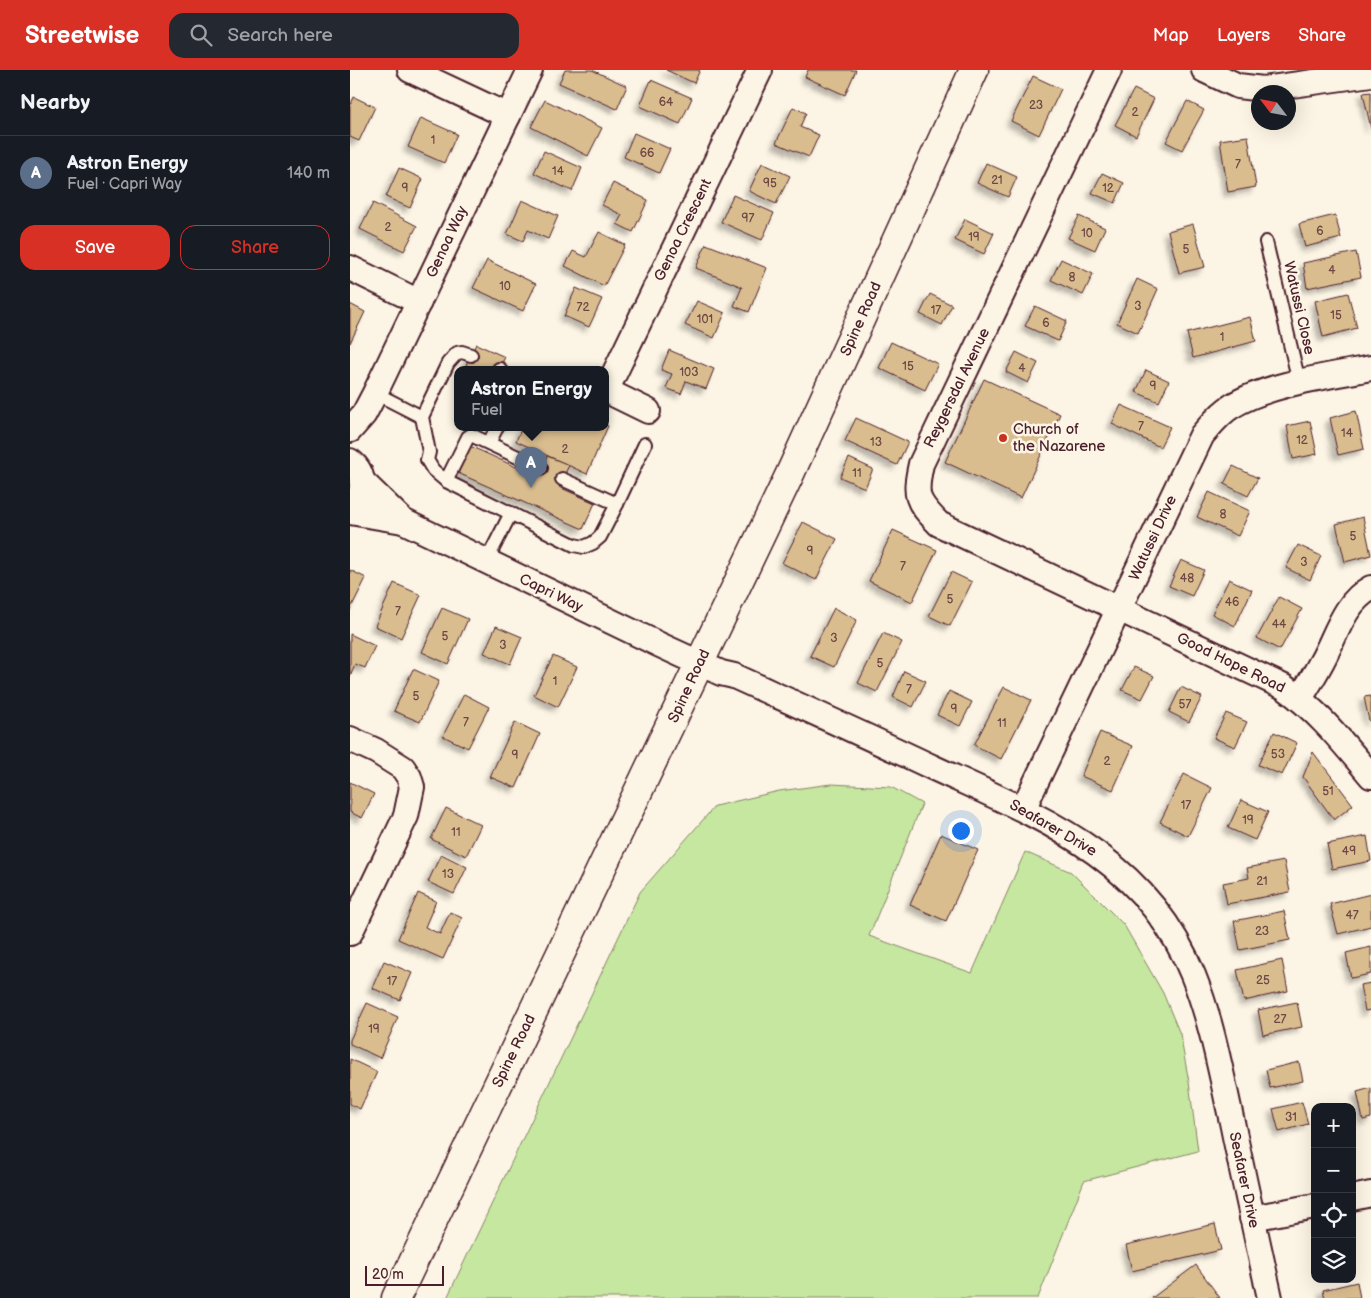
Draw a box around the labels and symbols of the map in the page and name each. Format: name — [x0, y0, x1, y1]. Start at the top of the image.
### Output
north arrow — [1251, 85, 1296, 130]
house number: 64 — [659, 95, 674, 110]
house number: 23 — [1029, 98, 1043, 113]
house number: 2 — [1131, 105, 1139, 120]
house number: 1 — [431, 133, 435, 148]
house number: 66 — [640, 146, 654, 161]
house number: 7 — [1235, 157, 1241, 172]
house number: 14 — [552, 164, 565, 179]
house number: 21 — [991, 173, 1003, 188]
street label: Genoa Crescent — [650, 175, 716, 284]
house number: 95 — [763, 176, 777, 191]
house number: 9 — [402, 181, 409, 196]
house number: 12 — [1102, 181, 1114, 196]
street label: Genoa Way — [422, 203, 472, 281]
house number: 97 — [742, 211, 755, 226]
house number: 2 — [384, 220, 392, 235]
house number: 6 — [1316, 224, 1324, 239]
house number: 10 — [1081, 226, 1093, 241]
house number: 19 — [968, 230, 980, 245]
house number: 5 — [1183, 242, 1190, 257]
street label: Watussi Close — [1279, 259, 1319, 357]
house number: 4 — [1328, 263, 1336, 278]
house number: 8 — [1069, 270, 1076, 285]
house number: 10 — [499, 279, 511, 294]
street label: Spine Road — [836, 279, 886, 359]
house number: 3 — [1134, 299, 1142, 314]
house number: 72 — [577, 300, 589, 315]
house number: 17 — [931, 303, 941, 318]
house number: 15 — [1330, 308, 1342, 323]
house number: 101 — [697, 312, 713, 327]
house number: 6 — [1042, 316, 1050, 331]
street label: Reygersdal Avenue — [920, 325, 994, 451]
house number: 1 — [1220, 330, 1224, 345]
house number: 15 — [902, 359, 914, 374]
house number: 4 — [1018, 361, 1026, 376]
house number: 103 — [679, 365, 699, 380]
house number: 9 — [1150, 379, 1157, 394]
house number: 7 — [1138, 419, 1144, 434]
place label: Church of the Nazarene — [1013, 420, 1106, 456]
house number: 14 — [1341, 426, 1354, 441]
marker: Church of the Nazarene — [997, 432, 1009, 444]
house number: 12 — [1296, 433, 1308, 448]
house number: 13 — [870, 435, 882, 450]
house number: 2 — [561, 442, 569, 457]
pin: A — [515, 447, 547, 488]
house number: 11 — [852, 466, 862, 481]
street label: Watussi Drive — [1125, 492, 1181, 584]
house number: 8 — [1220, 507, 1227, 522]
house number: 5 — [1350, 529, 1357, 544]
house number: 9 — [807, 544, 814, 559]
house number: 3 — [1300, 555, 1308, 570]
house number: 7 — [900, 559, 906, 574]
street label: Capri Way — [516, 569, 586, 617]
house number: 48 — [1180, 571, 1194, 586]
house number: 5 — [947, 592, 954, 607]
house number: 46 — [1225, 595, 1239, 610]
house number: 7 — [395, 604, 401, 619]
house number: 44 — [1272, 617, 1287, 632]
house number: 5 — [442, 629, 449, 644]
street label: Good Hope Road — [1174, 629, 1288, 697]
house number: 3 — [830, 631, 838, 646]
house number: 3 — [499, 638, 507, 653]
street label: Spine Road — [664, 646, 714, 726]
house number: 5 — [877, 656, 884, 671]
house number: 1 — [553, 674, 557, 689]
house number: 7 — [906, 682, 912, 697]
house number: 5 — [413, 689, 420, 704]
house number: 57 — [1179, 697, 1191, 712]
house number: 9 — [951, 702, 958, 717]
house number: 7 — [463, 715, 469, 730]
house number: 11 — [997, 716, 1007, 731]
house number: 53 — [1271, 747, 1285, 762]
house number: 9 — [512, 748, 519, 763]
house number: 2 — [1103, 754, 1111, 769]
house number: 51 — [1322, 784, 1334, 799]
street label: Seafarer Drive — [1006, 795, 1100, 861]
house number: 17 — [1181, 798, 1191, 813]
house number: 19 — [1242, 813, 1254, 828]
your location — [948, 818, 974, 844]
house number: 11 — [451, 825, 461, 840]
house number: 49 — [1342, 844, 1356, 859]
house number: 13 — [442, 867, 454, 882]
house number: 21 — [1256, 874, 1268, 889]
house number: 47 — [1345, 908, 1359, 923]
house number: 23 — [1255, 924, 1269, 939]
house number: 25 — [1256, 973, 1270, 988]
house number: 17 — [387, 974, 397, 989]
street label: Spine Road — [488, 1011, 540, 1091]
house number: 27 — [1274, 1012, 1287, 1027]
house number: 19 — [368, 1022, 380, 1037]
house number: 31 — [1285, 1110, 1297, 1125]
street label: Seafarer Drive — [1225, 1130, 1263, 1230]
scale bar — [365, 1263, 444, 1286]

